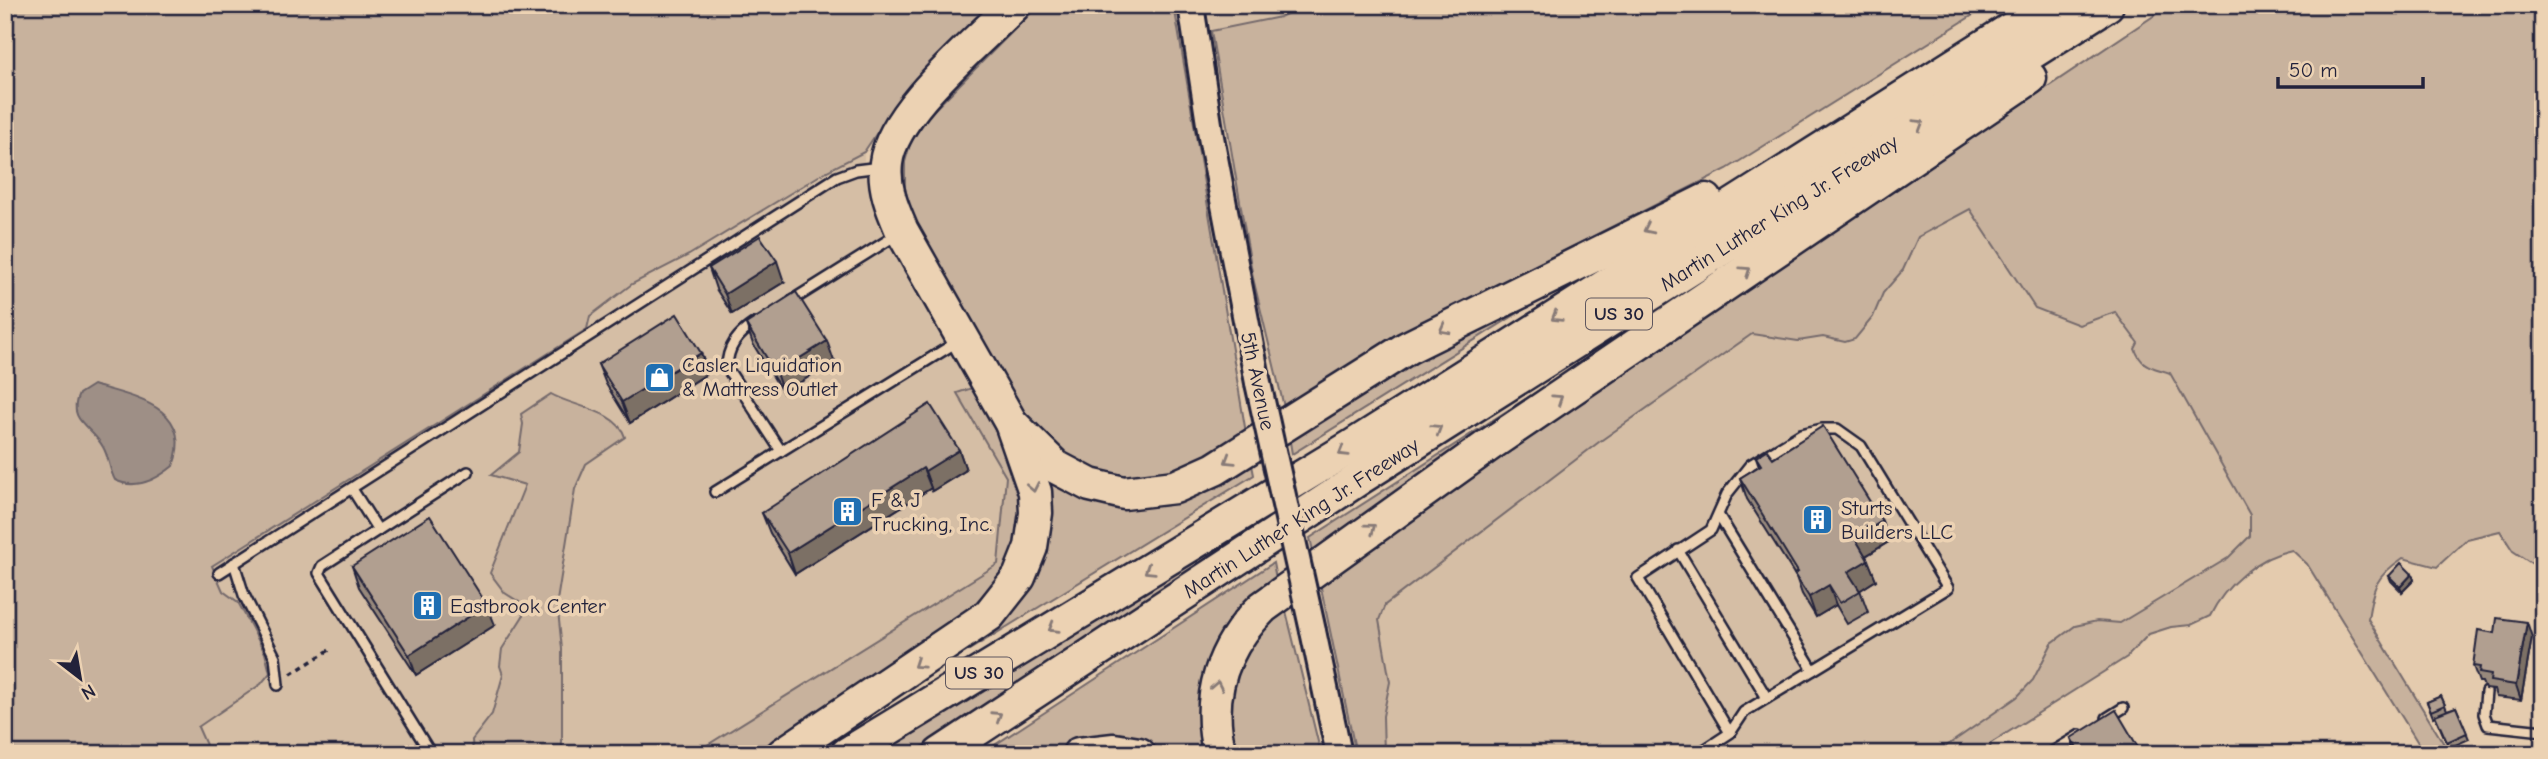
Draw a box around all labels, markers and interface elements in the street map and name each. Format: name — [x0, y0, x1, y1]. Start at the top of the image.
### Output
scale bar — [2278, 46, 2424, 90]
text: 50 m — [2289, 58, 2338, 82]
one-way arrow — [1911, 120, 1924, 133]
street label: Martin Luther King Jr. Freeway — [1656, 129, 1903, 296]
one-way arrow — [1643, 221, 1655, 235]
one-way arrow — [1738, 267, 1751, 280]
road number: US 30 — [1586, 298, 1652, 330]
one-way arrow — [1551, 308, 1564, 321]
one-way arrow — [1438, 321, 1451, 334]
street label: 5th Avenue — [1236, 330, 1280, 432]
place label: Casler Liquidation & Mattress Outlet — [682, 353, 842, 401]
shop icon: Casler Liquidation & Mattress Outlet — [642, 360, 676, 394]
one-way arrow — [1550, 394, 1563, 407]
one-way arrow — [1429, 425, 1442, 438]
street label: Martin Luther King Jr. Freeway — [1179, 432, 1424, 603]
one-way arrow — [1338, 443, 1351, 456]
one-way arrow — [1223, 452, 1236, 465]
one-way arrow — [1024, 481, 1039, 493]
place label: F & J Trucking, Inc. — [871, 488, 992, 536]
building icon: F & J Trucking, Inc. — [831, 495, 865, 529]
place label: Sturts Builders LLC — [1841, 496, 1953, 544]
building icon: Sturts Builders LLC — [1801, 503, 1835, 537]
one-way arrow — [1363, 524, 1376, 536]
one-way arrow — [1143, 561, 1156, 574]
building icon: Eastbrook Center — [410, 589, 444, 623]
place label: Eastbrook Center — [450, 594, 607, 618]
one-way arrow — [1048, 620, 1061, 633]
north arrow — [46, 644, 116, 714]
one-way arrow — [913, 656, 926, 668]
road number: US 30 — [946, 658, 1012, 688]
text: N — [77, 679, 99, 704]
one-way arrow — [1208, 680, 1223, 692]
one-way arrow — [990, 712, 1003, 725]

